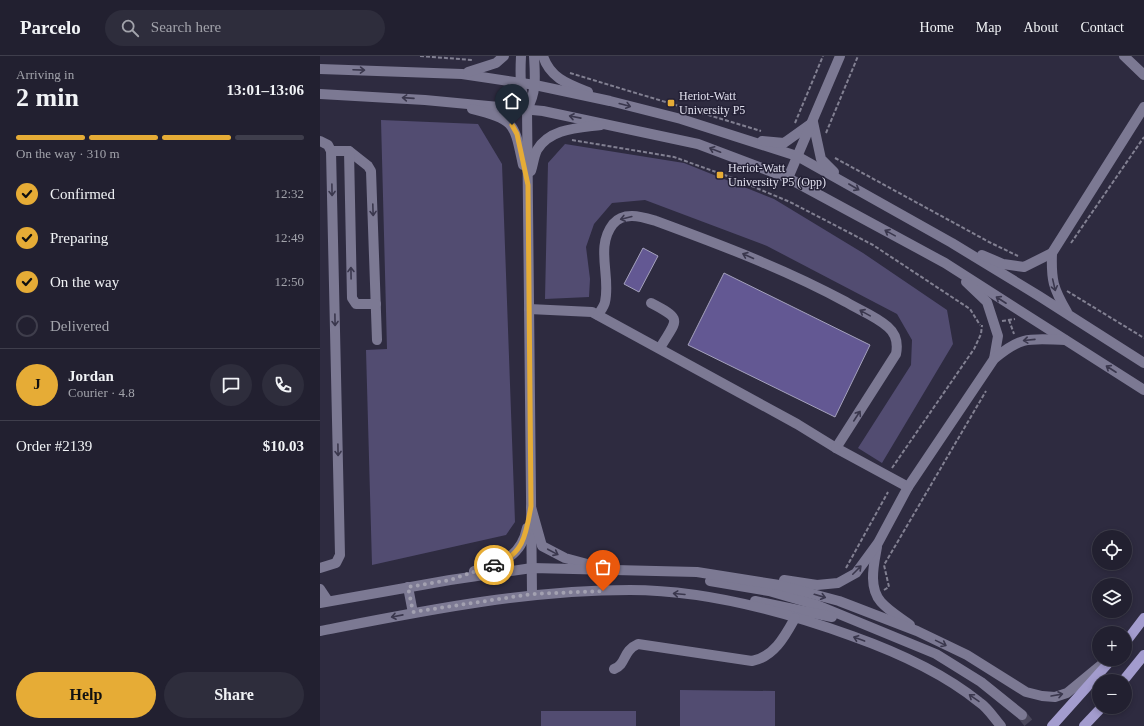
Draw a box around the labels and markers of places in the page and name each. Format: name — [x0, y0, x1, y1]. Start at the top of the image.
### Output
pin — [495, 84, 529, 125]
place label: Heriot-Watt University P5 — [679, 89, 745, 117]
marker: Heriot-Watt University P5 — [666, 98, 676, 108]
place label: Heriot-Watt University P5 (Opp) — [728, 161, 826, 189]
marker: Heriot-Watt University P5 (Opp) — [715, 170, 725, 180]
pin — [586, 550, 620, 591]

